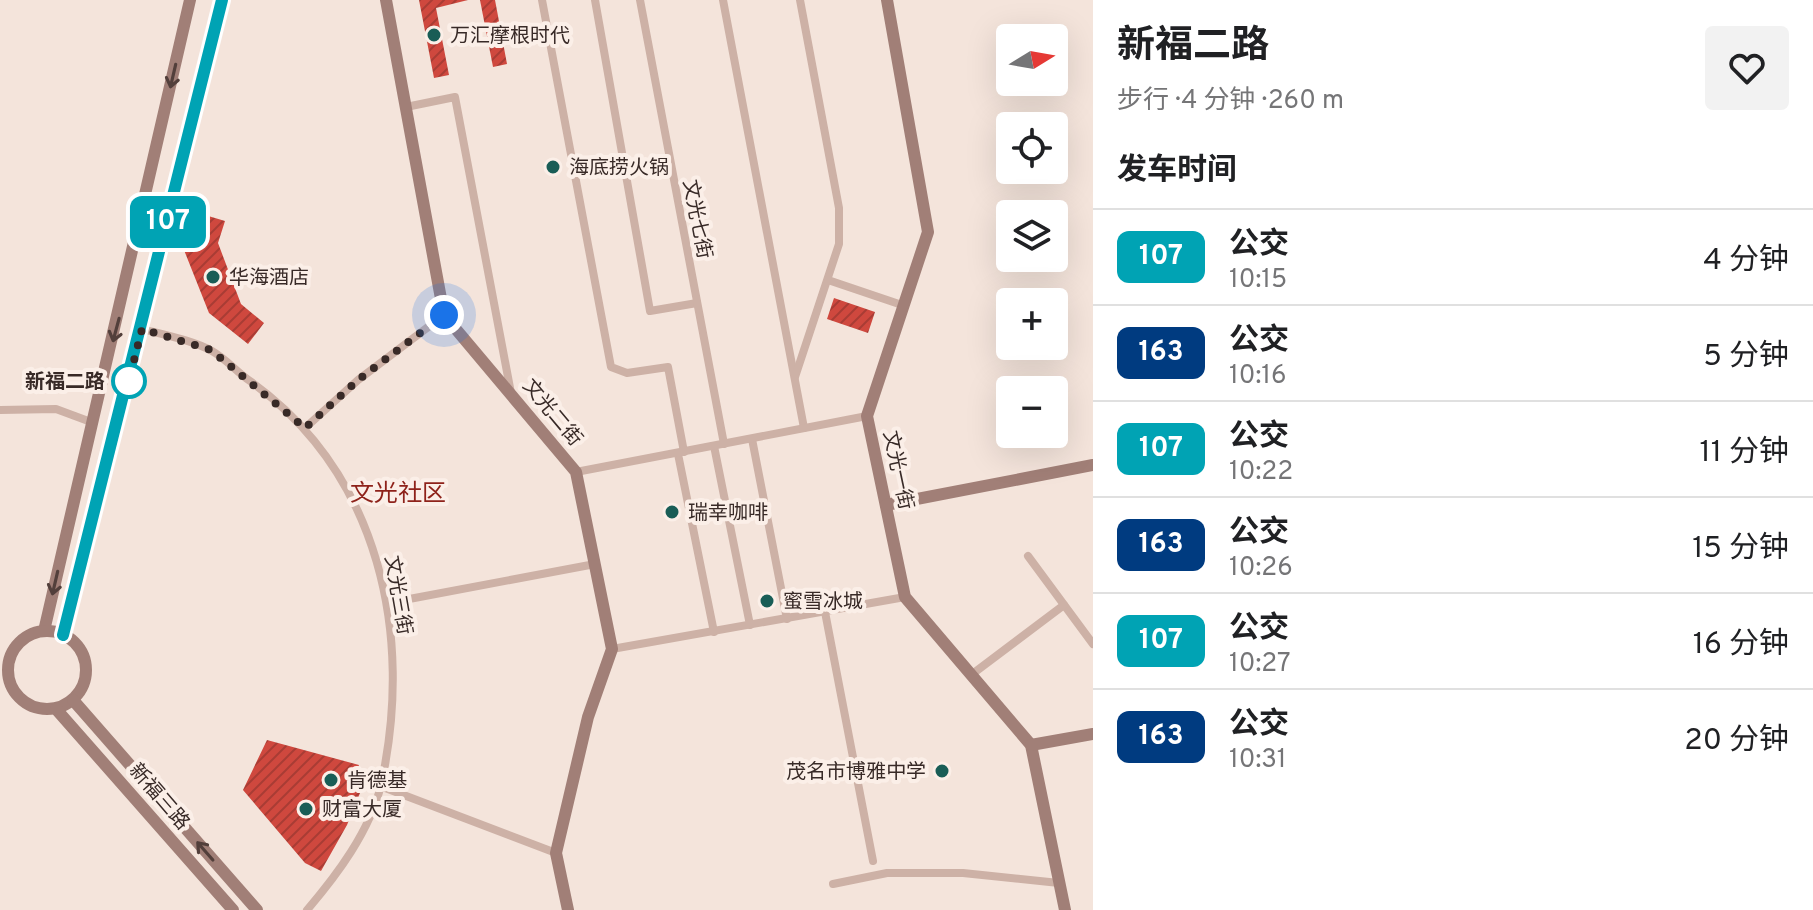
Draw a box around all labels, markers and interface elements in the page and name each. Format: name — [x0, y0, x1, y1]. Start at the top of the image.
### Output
text: 新福二路 — [1117, 23, 1269, 72]
place label: 万汇·摩根时代 — [450, 24, 570, 50]
north arrow — [996, 24, 1068, 96]
map controls — [996, 24, 1068, 448]
marker: 万汇·摩根时代 — [425, 26, 443, 44]
button: heart — [1705, 26, 1789, 110]
one-way arrow — [165, 63, 180, 89]
text: 步行 · 4 分钟 · 260 m — [1117, 85, 1344, 118]
button: locate — [996, 112, 1068, 184]
text: 发车时间 — [1117, 153, 1237, 190]
place label: 海底捞火锅 — [569, 156, 669, 182]
marker: 海底捞火锅 — [544, 158, 562, 176]
street label: 文光七街 — [676, 178, 716, 261]
line badge: 107 — [122, 196, 214, 248]
button: layers — [996, 200, 1068, 272]
text: 107 — [146, 204, 190, 240]
text: 公交 — [1229, 227, 1289, 264]
text: 107 — [1139, 239, 1183, 275]
text: 4 分钟 — [1703, 243, 1789, 280]
text: 10:15 — [1229, 264, 1287, 297]
place label: 华海酒店 — [229, 266, 309, 292]
marker: 华海酒店 — [204, 268, 222, 286]
button: + — [996, 288, 1068, 360]
your location — [424, 295, 464, 335]
one-way arrow — [107, 316, 122, 342]
text: 公交 — [1229, 323, 1289, 360]
text: 163 — [1138, 335, 1184, 371]
text: 5 分钟 — [1703, 339, 1789, 376]
text: 10:16 — [1229, 360, 1286, 393]
marker: 新福二路 — [112, 364, 146, 398]
place label: 新福二路 — [25, 370, 105, 396]
street label: 文光二街 — [516, 374, 587, 452]
button: − — [996, 376, 1068, 448]
text: 公交 — [1229, 419, 1289, 456]
street label: 文光一街 — [876, 429, 918, 512]
text: 107 — [1139, 431, 1183, 467]
text: 11 分钟 — [1700, 435, 1789, 472]
text: 10:22 — [1229, 456, 1293, 489]
district label: 文光社区 — [350, 480, 446, 510]
place label: 瑞幸咖啡 — [688, 501, 768, 527]
marker: 瑞幸咖啡 — [663, 503, 681, 521]
text: 公交 — [1229, 515, 1289, 552]
text: 163 — [1138, 527, 1184, 563]
text: 15 分钟 — [1692, 531, 1789, 568]
text: 10:26 — [1229, 552, 1293, 585]
street label: 文光三街 — [377, 554, 417, 637]
one-way arrow — [47, 569, 62, 595]
place label: 蜜雪冰城 — [783, 590, 863, 616]
marker: 蜜雪冰城 — [758, 592, 776, 610]
text: 公交 — [1229, 611, 1289, 648]
text: 107 — [1139, 623, 1183, 659]
text: 16 分钟 — [1693, 627, 1789, 664]
text: 10:27 — [1229, 648, 1290, 681]
text: 公交 — [1229, 707, 1289, 744]
text: 163 — [1138, 719, 1184, 755]
text: 20 分钟 — [1684, 723, 1789, 760]
text: 10:31 — [1229, 744, 1287, 777]
street label: 新福三路 — [122, 759, 195, 836]
place label: 茂名市博雅中学 — [786, 760, 926, 786]
marker: 茂名市博雅中学 — [933, 762, 951, 780]
place label: 肯德基 — [347, 769, 407, 795]
marker: 肯德基 — [322, 771, 340, 789]
place label: 财富大厦 — [322, 798, 402, 824]
marker: 财富大厦 — [297, 800, 315, 818]
one-way arrow — [197, 842, 215, 862]

